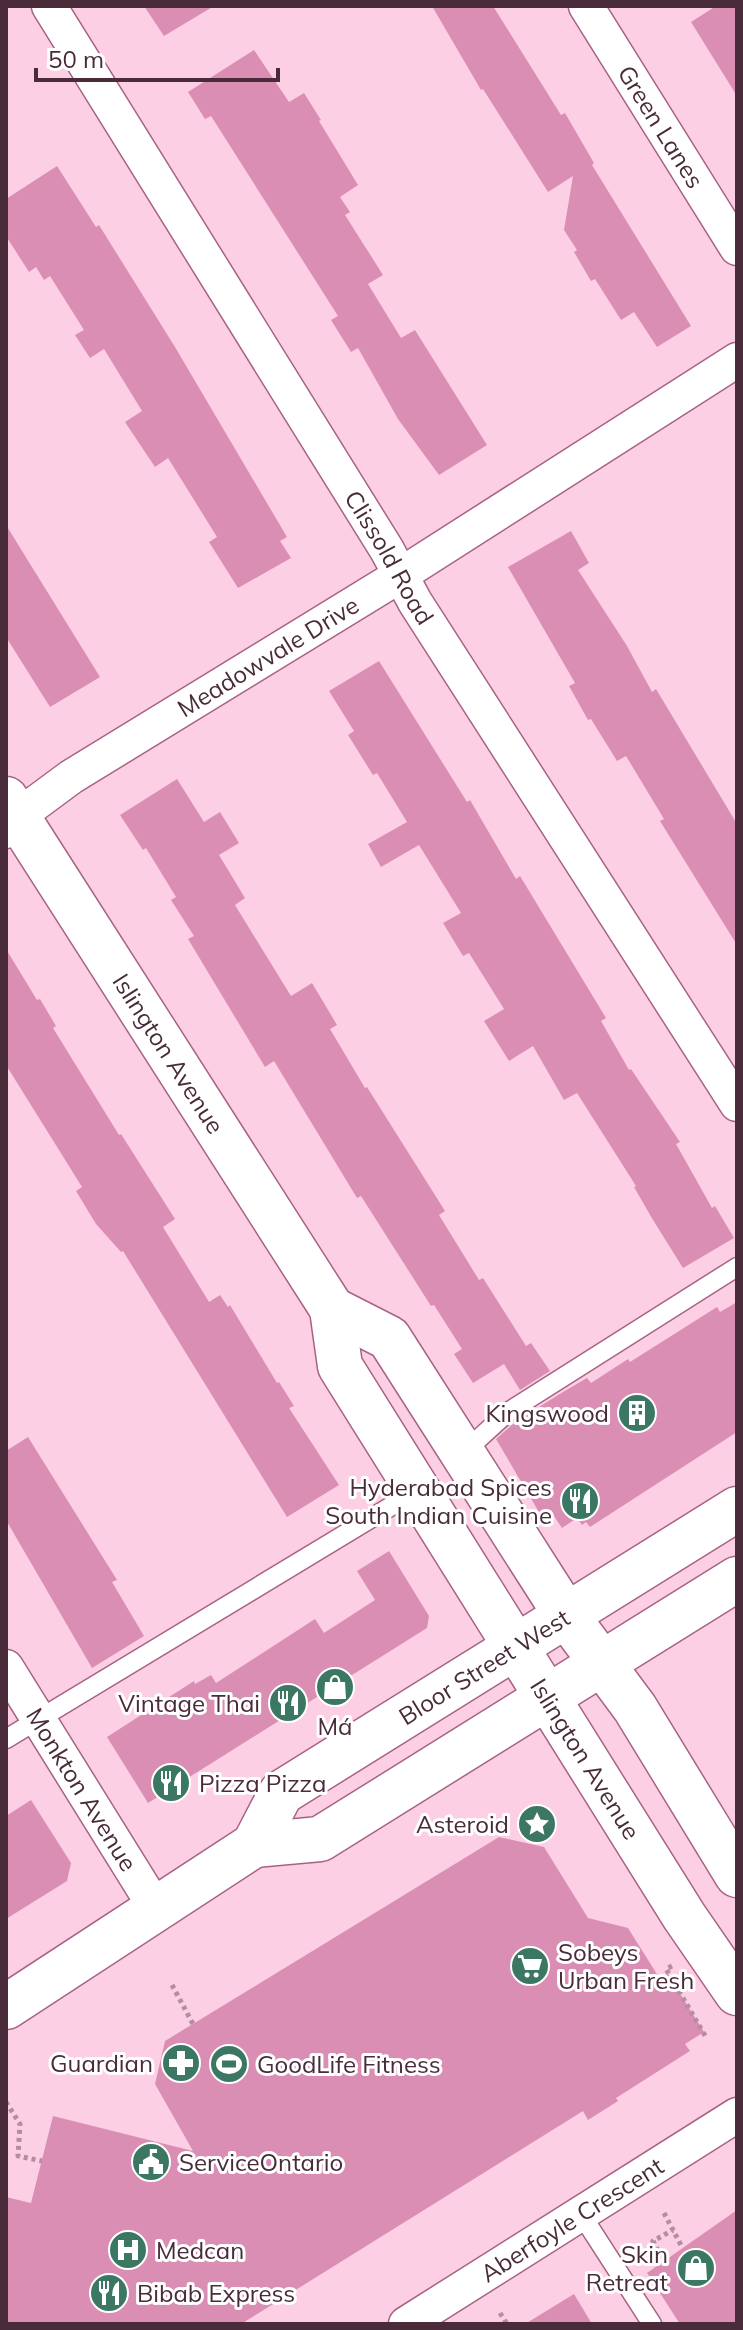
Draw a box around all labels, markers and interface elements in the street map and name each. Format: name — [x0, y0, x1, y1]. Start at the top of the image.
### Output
scale bar — [36, 32, 278, 82]
text: 50 m — [48, 44, 104, 74]
street label: Green Lanes — [612, 60, 711, 193]
street label: Clissold Road — [338, 485, 440, 630]
street label: Meadowvale Drive — [172, 589, 364, 723]
street label: Islington Avenue — [106, 968, 231, 1139]
building icon: Kingswood — [616, 1392, 658, 1434]
place label: Kingswood — [485, 1398, 609, 1428]
place label: Hyderabad Spices South Indian Cuisine — [325, 1472, 552, 1530]
restaurant icon: Hyderabad Spices South Indian Cuisine — [559, 1480, 601, 1522]
street label: Bloor Street West — [393, 1602, 575, 1731]
shop icon: Má — [314, 1666, 356, 1708]
street label: Islington Avenue — [524, 1673, 647, 1845]
restaurant icon: Vintage Thai — [267, 1682, 309, 1724]
place label: Vintage Thai — [118, 1688, 260, 1718]
street label: Monkton Avenue — [20, 1702, 144, 1876]
place label: Má — [318, 1711, 353, 1741]
restaurant icon: Pizza Pizza — [150, 1762, 192, 1804]
place label: Pizza Pizza — [199, 1768, 326, 1798]
place icon: Asteroid — [516, 1803, 558, 1845]
place label: Asteroid — [416, 1809, 509, 1839]
place label: Sobeys Urban Fresh — [558, 1937, 694, 1995]
supermarket icon: Sobeys Urban Fresh — [509, 1945, 551, 1987]
pharmacy icon: Guardian — [160, 2042, 202, 2084]
sports icon: GoodLife Fitness — [208, 2043, 250, 2085]
place label: Guardian — [50, 2048, 153, 2078]
place label: GoodLife Fitness — [257, 2049, 441, 2079]
public building icon: ServiceOntario — [130, 2141, 172, 2183]
place label: ServiceOntario — [179, 2147, 343, 2177]
street label: Aberfoyle Crescent — [475, 2150, 669, 2288]
hospital icon: Medcan — [107, 2229, 149, 2271]
place label: Medcan — [156, 2235, 244, 2265]
place label: Skin Retreat — [586, 2239, 668, 2297]
shop icon: Skin Retreat — [675, 2247, 717, 2289]
restaurant icon: Bibab Express — [88, 2272, 130, 2314]
place label: Bibab Express — [137, 2278, 295, 2308]

